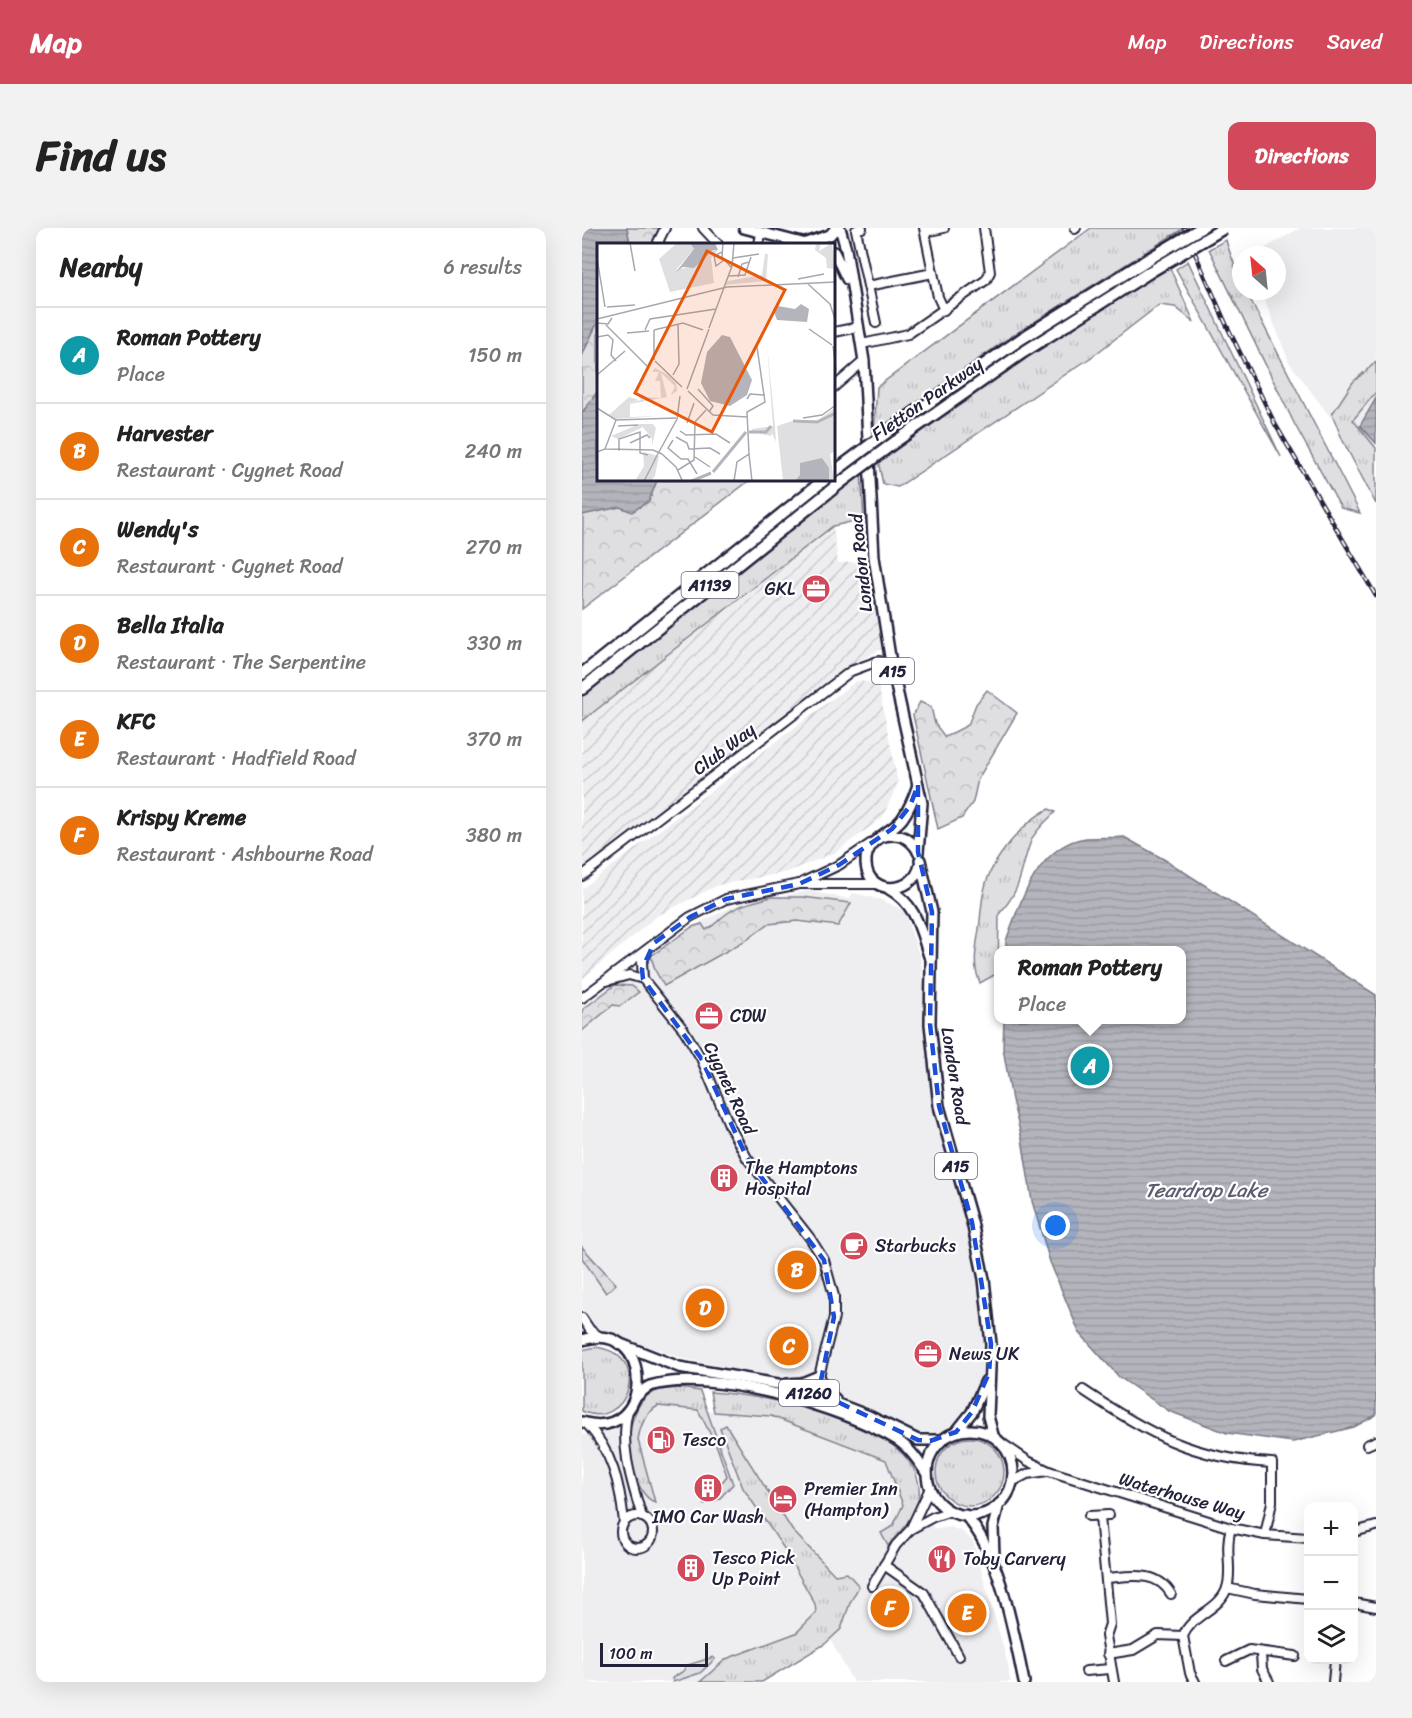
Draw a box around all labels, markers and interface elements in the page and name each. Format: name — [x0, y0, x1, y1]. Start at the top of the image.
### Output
text: Map — [30, 18, 82, 67]
text: Map — [1128, 23, 1166, 61]
text: Directions — [1199, 23, 1294, 61]
text: Saved — [1327, 23, 1382, 61]
text: Find us — [36, 119, 166, 193]
button: Directions — [1228, 122, 1376, 190]
inset map — [597, 243, 836, 482]
text: Nearby — [60, 244, 142, 290]
north arrow — [1232, 246, 1286, 300]
text: 6 results — [443, 250, 522, 285]
text: Roman Pottery — [117, 318, 261, 357]
text: A — [73, 338, 86, 373]
text: 150 m — [468, 338, 522, 373]
street label: Fletton Parkway — [865, 348, 990, 449]
text: Place — [117, 357, 165, 392]
text: Harvester — [117, 414, 212, 453]
text: B — [73, 434, 86, 469]
text: 240 m — [465, 434, 522, 469]
text: Restaurant · Cygnet Road — [117, 453, 343, 488]
text: Wendy's — [117, 510, 198, 549]
street label: London Road — [840, 511, 882, 614]
text: C — [73, 530, 86, 565]
text: 270 m — [466, 530, 522, 565]
text: Restaurant · Cygnet Road — [117, 549, 343, 584]
road number: A1139 — [682, 572, 738, 598]
place label: GKL — [765, 573, 796, 605]
office icon: GKL — [800, 573, 832, 605]
text: Bella Italia — [117, 606, 224, 645]
text: D — [74, 626, 85, 661]
text: 330 m — [467, 626, 522, 661]
text: Restaurant · The Serpentine — [117, 645, 366, 680]
road number: A15 — [872, 658, 914, 684]
text: KFC — [117, 702, 156, 741]
street label: Club Way — [685, 714, 763, 784]
text: E — [74, 722, 85, 757]
text: 370 m — [466, 722, 522, 757]
text: Restaurant · Hadfield Road — [117, 741, 356, 776]
text: Krispy Kreme — [117, 798, 246, 837]
text: F — [74, 818, 85, 853]
text: 380 m — [466, 818, 522, 853]
text: Restaurant · Ashbourne Road — [117, 837, 373, 872]
popup — [994, 946, 1186, 1024]
text: Roman Pottery — [1018, 948, 1162, 987]
text: Place — [1018, 987, 1066, 1022]
office icon: CDW — [693, 1000, 725, 1032]
place label: CDW — [730, 1000, 767, 1032]
street label: London Road — [931, 1025, 979, 1129]
street label: Cygnet Road — [694, 1036, 766, 1141]
pin: A — [1070, 1044, 1110, 1088]
place label: The Hamptons Hospital — [745, 1152, 858, 1205]
road number: A15 — [935, 1153, 977, 1179]
building icon: The Hamptons Hospital — [708, 1162, 740, 1194]
water label: Teardrop Lake — [1145, 1173, 1269, 1208]
your location — [1041, 1211, 1070, 1240]
cafe icon: Starbucks — [838, 1230, 870, 1262]
place label: Starbucks — [875, 1230, 956, 1262]
pin: B — [778, 1248, 816, 1292]
pin: D — [686, 1286, 724, 1330]
pin: C — [770, 1324, 808, 1368]
office icon: News UK — [912, 1338, 944, 1370]
place label: News UK — [949, 1338, 1020, 1370]
road number: A1260 — [779, 1380, 839, 1406]
fuel station icon: Tesco — [645, 1424, 677, 1456]
place label: Tesco — [682, 1424, 726, 1456]
street label: Waterhouse Way — [1115, 1463, 1249, 1529]
building icon: IMO Car Wash — [692, 1472, 724, 1504]
place label: Premier Inn (Hampton) — [804, 1473, 898, 1526]
hotel icon: Premier Inn (Hampton) — [767, 1483, 799, 1515]
place label: IMO Car Wash — [651, 1501, 764, 1533]
map controls — [1304, 1502, 1358, 1664]
button: + — [1304, 1502, 1358, 1556]
place label: Tesco Pick Up Point — [712, 1542, 795, 1595]
restaurant icon: Toby Carvery — [926, 1543, 958, 1575]
place label: Toby Carvery — [963, 1543, 1067, 1575]
building icon: Tesco Pick Up Point — [675, 1552, 707, 1584]
button: − — [1304, 1556, 1358, 1610]
pin: F — [870, 1586, 910, 1630]
pin: E — [948, 1590, 986, 1636]
button: layers — [1304, 1610, 1358, 1664]
text: 100 m — [609, 1639, 653, 1668]
scale bar — [600, 1640, 708, 1668]

